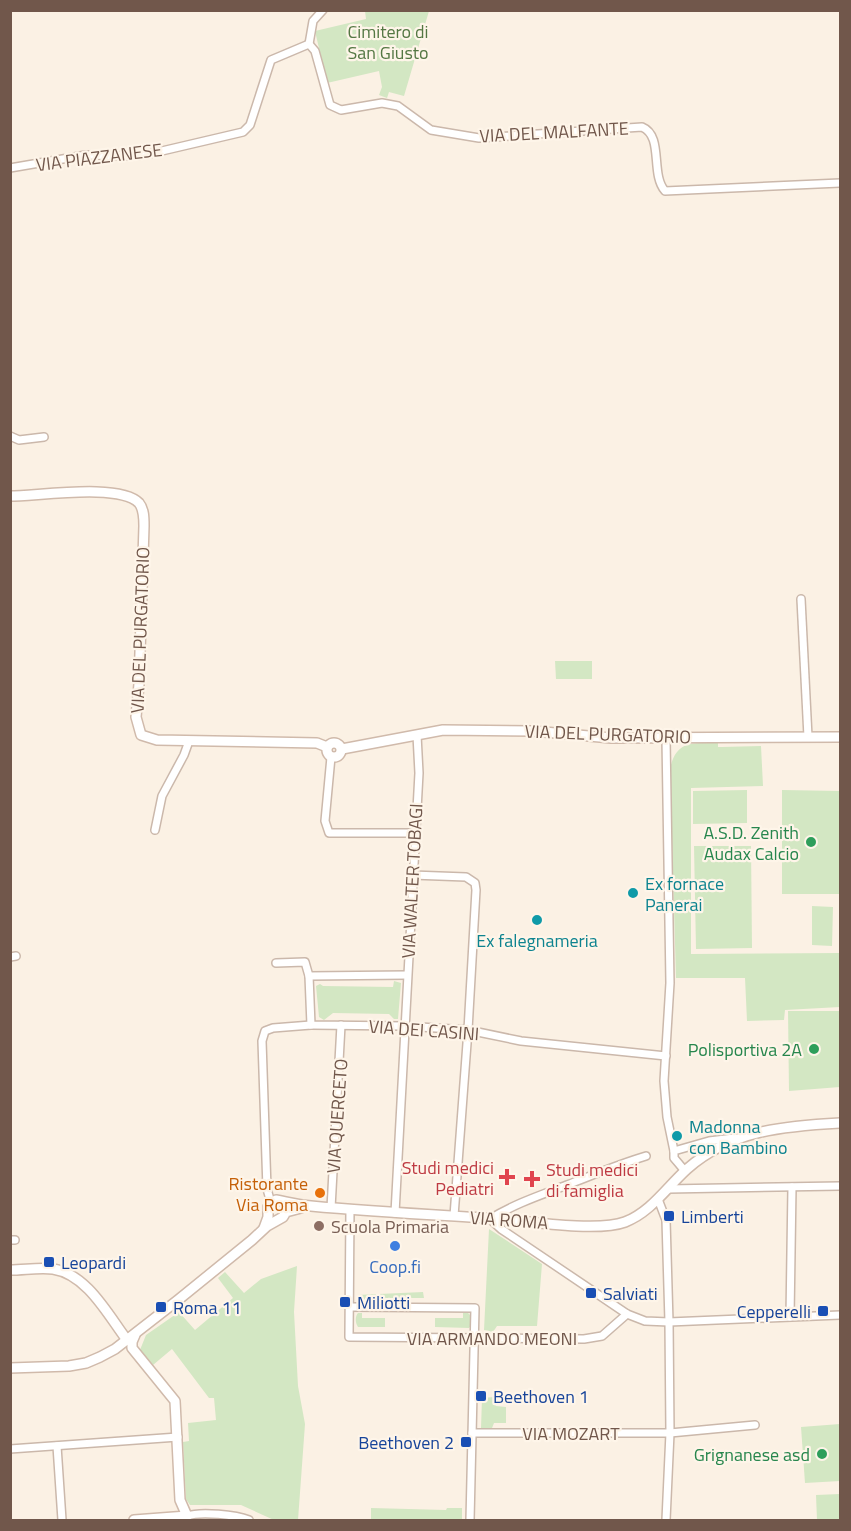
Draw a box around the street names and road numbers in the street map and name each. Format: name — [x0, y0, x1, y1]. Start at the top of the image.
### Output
street label: VIA DEL MALFANTE — [479, 115, 629, 149]
street label: VIA PIAZZANESE — [34, 136, 164, 178]
street label: VIA DEL PURGATORIO — [124, 546, 156, 714]
street label: VIA DEL PURGATORIO — [524, 718, 692, 750]
street label: VIA WALTER TOBAGI — [394, 803, 430, 959]
street label: VIA DEI CASINI — [368, 1013, 480, 1047]
street label: VIA QUERCETO — [320, 1058, 354, 1174]
street label: VIA ROMA — [469, 1204, 549, 1236]
street label: VIA ARMANDO MEONI — [407, 1325, 577, 1352]
street label: VIA MOZART — [522, 1420, 620, 1447]

